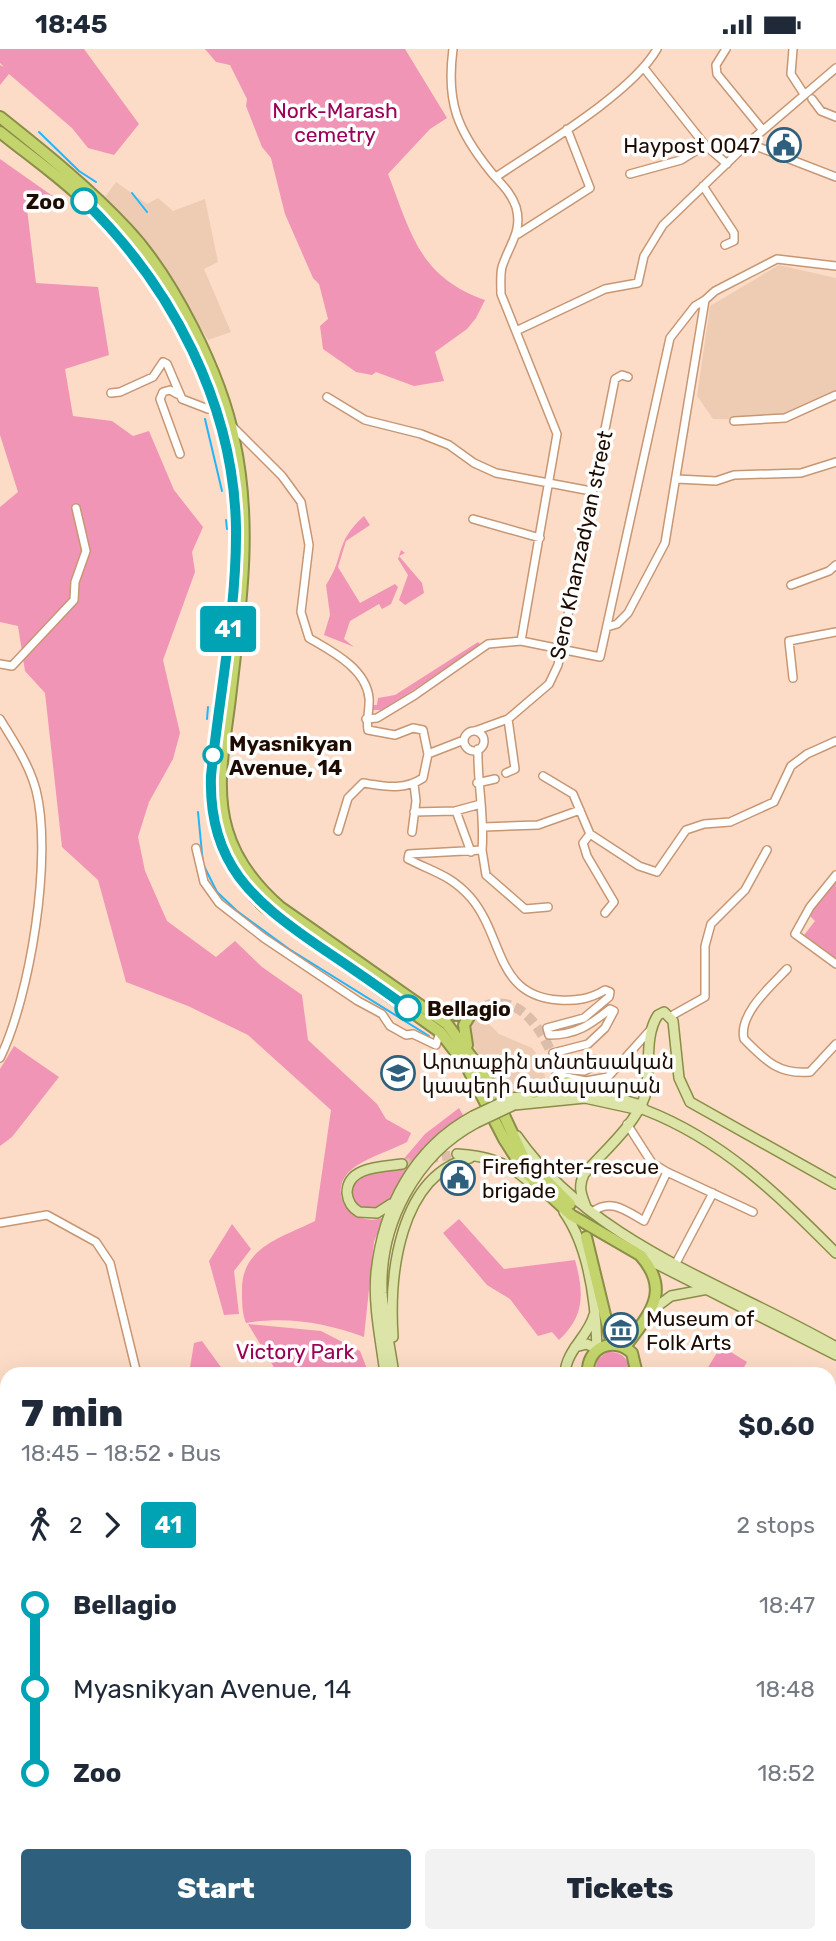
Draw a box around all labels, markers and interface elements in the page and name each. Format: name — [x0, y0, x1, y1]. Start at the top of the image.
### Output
text: 18:45 — [35, 9, 108, 40]
park label: Nork-Marash cemetry — [272, 98, 398, 147]
public building icon: Haypost 0047 — [765, 126, 803, 164]
place label: Haypost 0047 — [623, 133, 760, 158]
marker: Zoo — [71, 188, 97, 214]
place label: Zoo — [26, 189, 65, 214]
street label: Sero Khanzadyan street — [545, 428, 617, 662]
line badge: 41 — [196, 606, 260, 652]
text: 41 — [214, 615, 242, 643]
place label: Myasnikyan Avenue, 14 — [229, 731, 352, 780]
marker: Myasnikyan Avenue, 14 — [203, 745, 223, 765]
marker: Bellagio — [395, 995, 421, 1021]
place label: Bellagio — [427, 996, 511, 1021]
place label: Արտաքին տնտեսական կապերի համալսարան — [422, 1049, 674, 1098]
school or university icon: Արտաքին տնտեսական կապերի համալսարան — [379, 1054, 417, 1092]
place label: Firefighter-rescue brigade — [482, 1154, 659, 1203]
public building icon: Firefighter-rescue brigade — [439, 1159, 477, 1197]
place label: Museum of Folk Arts — [646, 1306, 754, 1355]
museum icon: Museum of Folk Arts — [602, 1311, 640, 1349]
park label: Victory Park — [236, 1339, 354, 1364]
text: 7 min — [21, 1390, 123, 1436]
text: $0.60 — [738, 1411, 815, 1442]
text: 18:45 – 18:52 · Bus — [21, 1439, 221, 1467]
icon: walk — [21, 1506, 59, 1544]
icon: forward — [93, 1506, 131, 1544]
text: 2 — [69, 1511, 83, 1539]
text: 41 — [155, 1511, 182, 1539]
text: 2 stops — [737, 1511, 815, 1539]
text: Bellagio — [73, 1590, 177, 1621]
text: 18:47 — [759, 1591, 815, 1619]
text: Myasnikyan Avenue, 14 — [73, 1674, 351, 1705]
text: 18:48 — [756, 1675, 815, 1703]
text: Zoo — [73, 1758, 122, 1789]
text: 18:52 — [757, 1759, 815, 1787]
button: Start — [21, 1849, 411, 1929]
button: Tickets — [425, 1849, 815, 1929]

